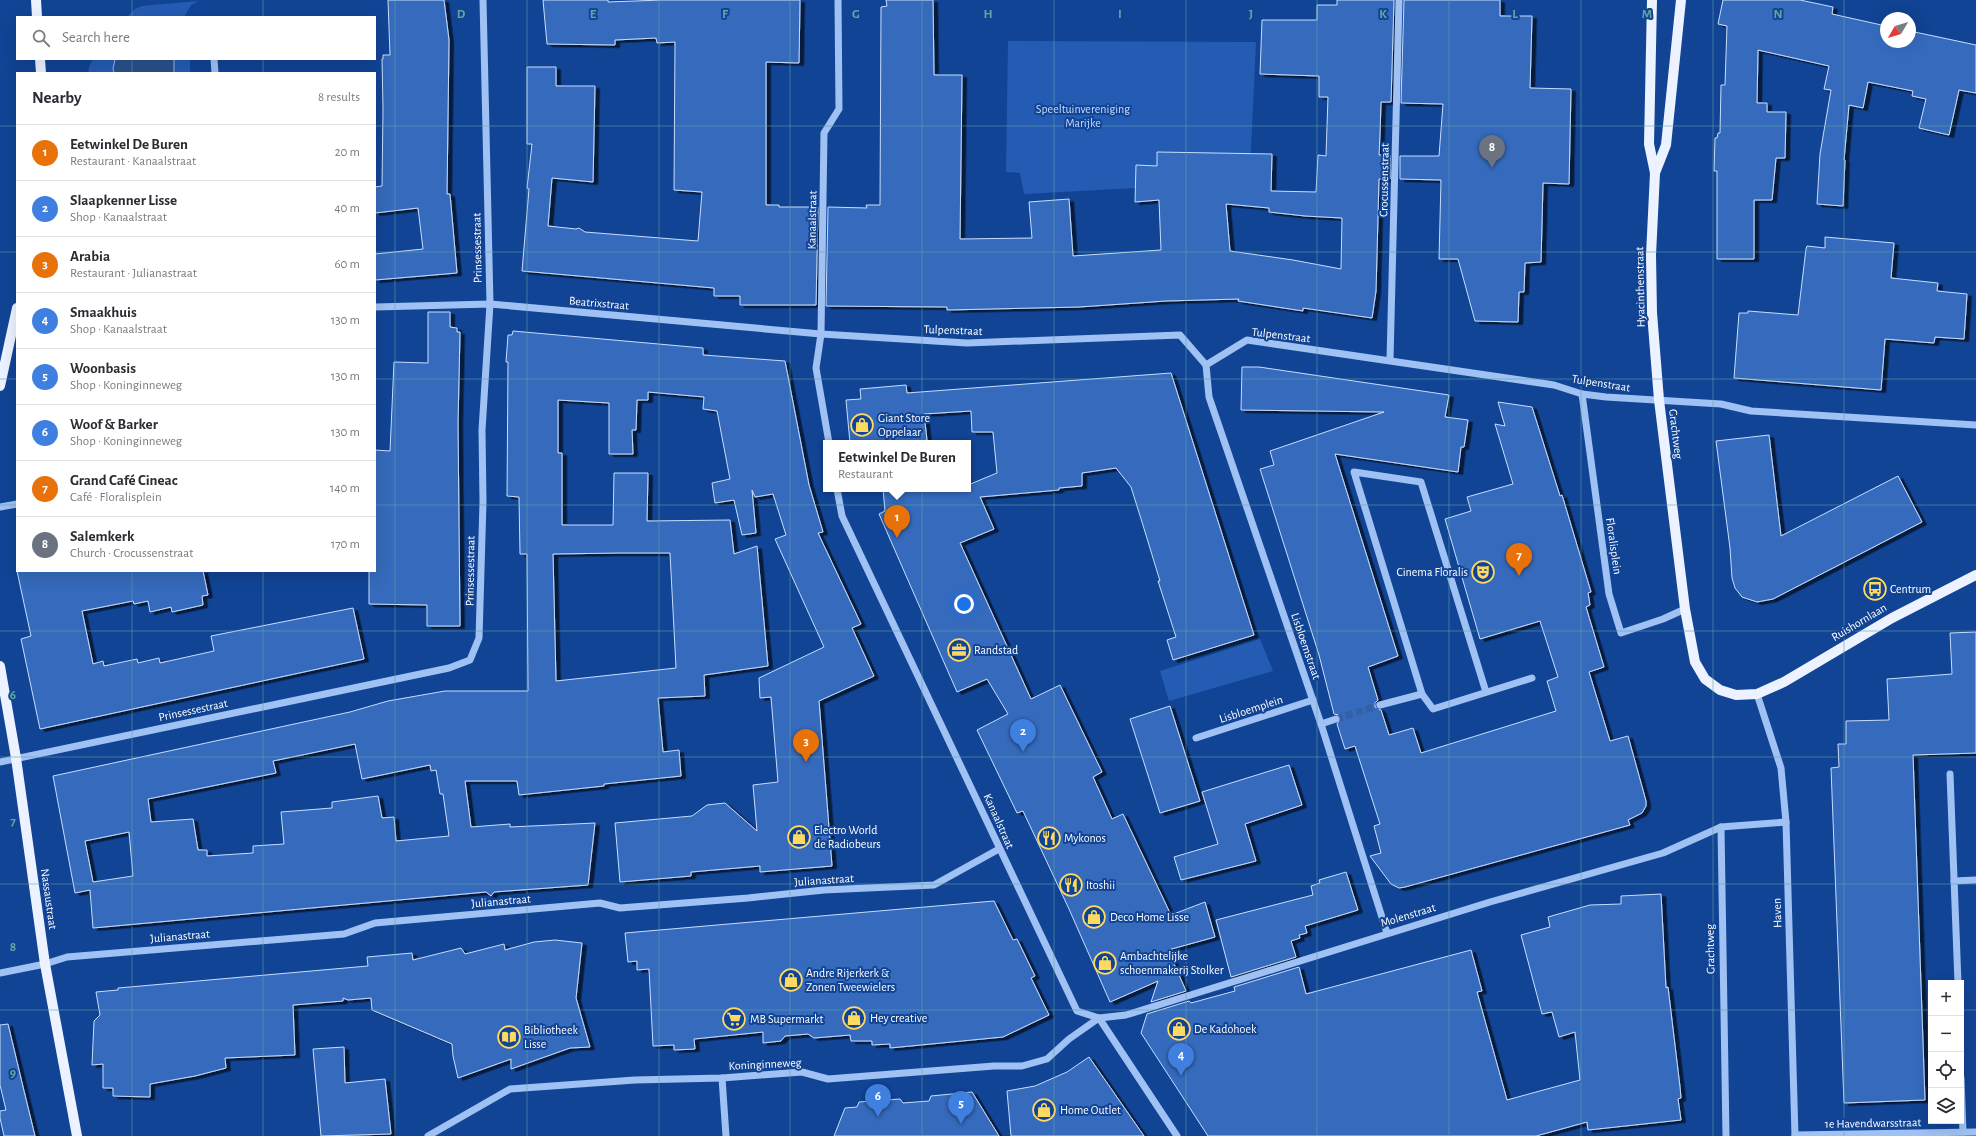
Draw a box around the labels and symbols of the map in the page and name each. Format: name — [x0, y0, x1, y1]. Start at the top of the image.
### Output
text: D — [457, 8, 466, 21]
text: E — [590, 8, 597, 21]
text: F — [722, 8, 729, 21]
text: G — [852, 8, 860, 21]
text: H — [983, 8, 993, 21]
text: I — [1118, 8, 1122, 21]
text: J — [1249, 8, 1253, 21]
text: K — [1379, 8, 1387, 21]
text: L — [1512, 8, 1518, 21]
text: M — [1642, 8, 1652, 21]
text: N — [1773, 8, 1783, 21]
north arrow — [1880, 12, 1916, 48]
park label: Speeltuinvereniging Marijke — [1036, 103, 1130, 130]
pin: 8 — [1479, 135, 1505, 168]
street label: Crocussenstraat — [1377, 143, 1391, 217]
street label: Kanaalstraat — [805, 190, 819, 250]
street label: Prinsessestraat — [470, 213, 484, 283]
street label: Hyacinthenstraat — [1633, 246, 1648, 327]
street label: Beatrixstraat — [569, 294, 630, 312]
street label: Tulpenstraat — [923, 323, 983, 337]
street label: Tulpenstraat — [1251, 325, 1311, 345]
street label: Tulpenstraat — [1571, 372, 1631, 394]
street label: Grachtweg — [1667, 408, 1685, 460]
shop icon: Giant Store Oppelaar — [849, 412, 875, 438]
place label: Giant Store Oppelaar — [878, 412, 930, 438]
pin: 1 — [884, 505, 910, 538]
street label: Floralisplein — [1604, 517, 1624, 575]
street label: Prinsessestraat — [463, 536, 477, 606]
pin: 7 — [1506, 543, 1532, 576]
theatre icon: Cinema Floralis — [1470, 559, 1496, 585]
place label: Cinema Floralis — [1396, 566, 1468, 578]
bus stop icon: Centrum — [1862, 576, 1888, 602]
place label: Centrum — [1890, 583, 1931, 595]
your location — [954, 594, 974, 614]
street label: Ruishornlaan — [1829, 601, 1889, 643]
street label: Lisbloemstraat — [1289, 611, 1323, 681]
office icon: Randstad — [946, 637, 972, 663]
place label: Randstad — [974, 644, 1018, 656]
text: 6 — [10, 689, 16, 702]
street label: Lisbloemplein — [1218, 693, 1284, 725]
street label: Prinsessestraat — [157, 697, 229, 723]
pin: 2 — [1010, 719, 1036, 752]
pin: 3 — [793, 729, 819, 762]
street label: Kanaalstraat — [982, 792, 1017, 851]
text: 7 — [10, 815, 16, 828]
shop icon: Electro World de Radiobeurs — [786, 824, 812, 850]
place label: Electro World de Radiobeurs — [814, 824, 881, 850]
restaurant icon: Mykonos — [1036, 825, 1062, 851]
place label: Mykonos — [1064, 832, 1106, 845]
street label: Nassaustraat — [39, 868, 59, 930]
street label: Julianastraat — [794, 872, 854, 888]
restaurant icon: Itoshii — [1058, 872, 1084, 898]
place label: Itoshii — [1086, 879, 1115, 891]
street label: Julianastraat — [471, 892, 531, 910]
street label: Haven — [1770, 898, 1784, 928]
street label: Molenstraat — [1379, 901, 1437, 929]
shop icon: Deco Home Lisse — [1081, 904, 1107, 930]
place label: Deco Home Lisse — [1110, 911, 1189, 923]
street label: Grachtweg — [1704, 924, 1716, 974]
street label: Julianastraat — [150, 927, 210, 945]
text: 8 — [10, 941, 16, 954]
shop icon: Ambachtelijke schoenmakerij Stolker — [1092, 950, 1118, 976]
place label: Ambachtelijke schoenmakerij Stolker — [1120, 950, 1224, 977]
shop icon: Andre Rijerkerk & Zonen Tweewielers — [778, 967, 804, 993]
place label: Andre Rijerkerk & Zonen Tweewielers — [806, 967, 895, 993]
shop icon: Hey creative — [841, 1005, 867, 1031]
supermarket icon: MB Supermarkt — [721, 1006, 747, 1032]
place label: Hey creative — [870, 1012, 927, 1025]
place label: MB Supermarkt — [750, 1013, 824, 1025]
shop icon: De Kadohoek — [1166, 1016, 1192, 1042]
place label: De Kadohoek — [1194, 1023, 1257, 1035]
library icon: Bibliotheek Lisse — [496, 1024, 522, 1050]
place label: Bibliotheek Lisse — [524, 1024, 578, 1050]
pin: 4 — [1168, 1043, 1194, 1076]
street label: Koninginneweg — [728, 1056, 802, 1072]
text: 9 — [10, 1067, 16, 1080]
pin: 6 — [865, 1084, 891, 1117]
pin: 5 — [948, 1091, 974, 1124]
shop icon: Home Outlet — [1031, 1097, 1057, 1123]
place label: Home Outlet — [1060, 1104, 1121, 1116]
street label: 1e Havendwarsstraat — [1825, 1116, 1921, 1130]

